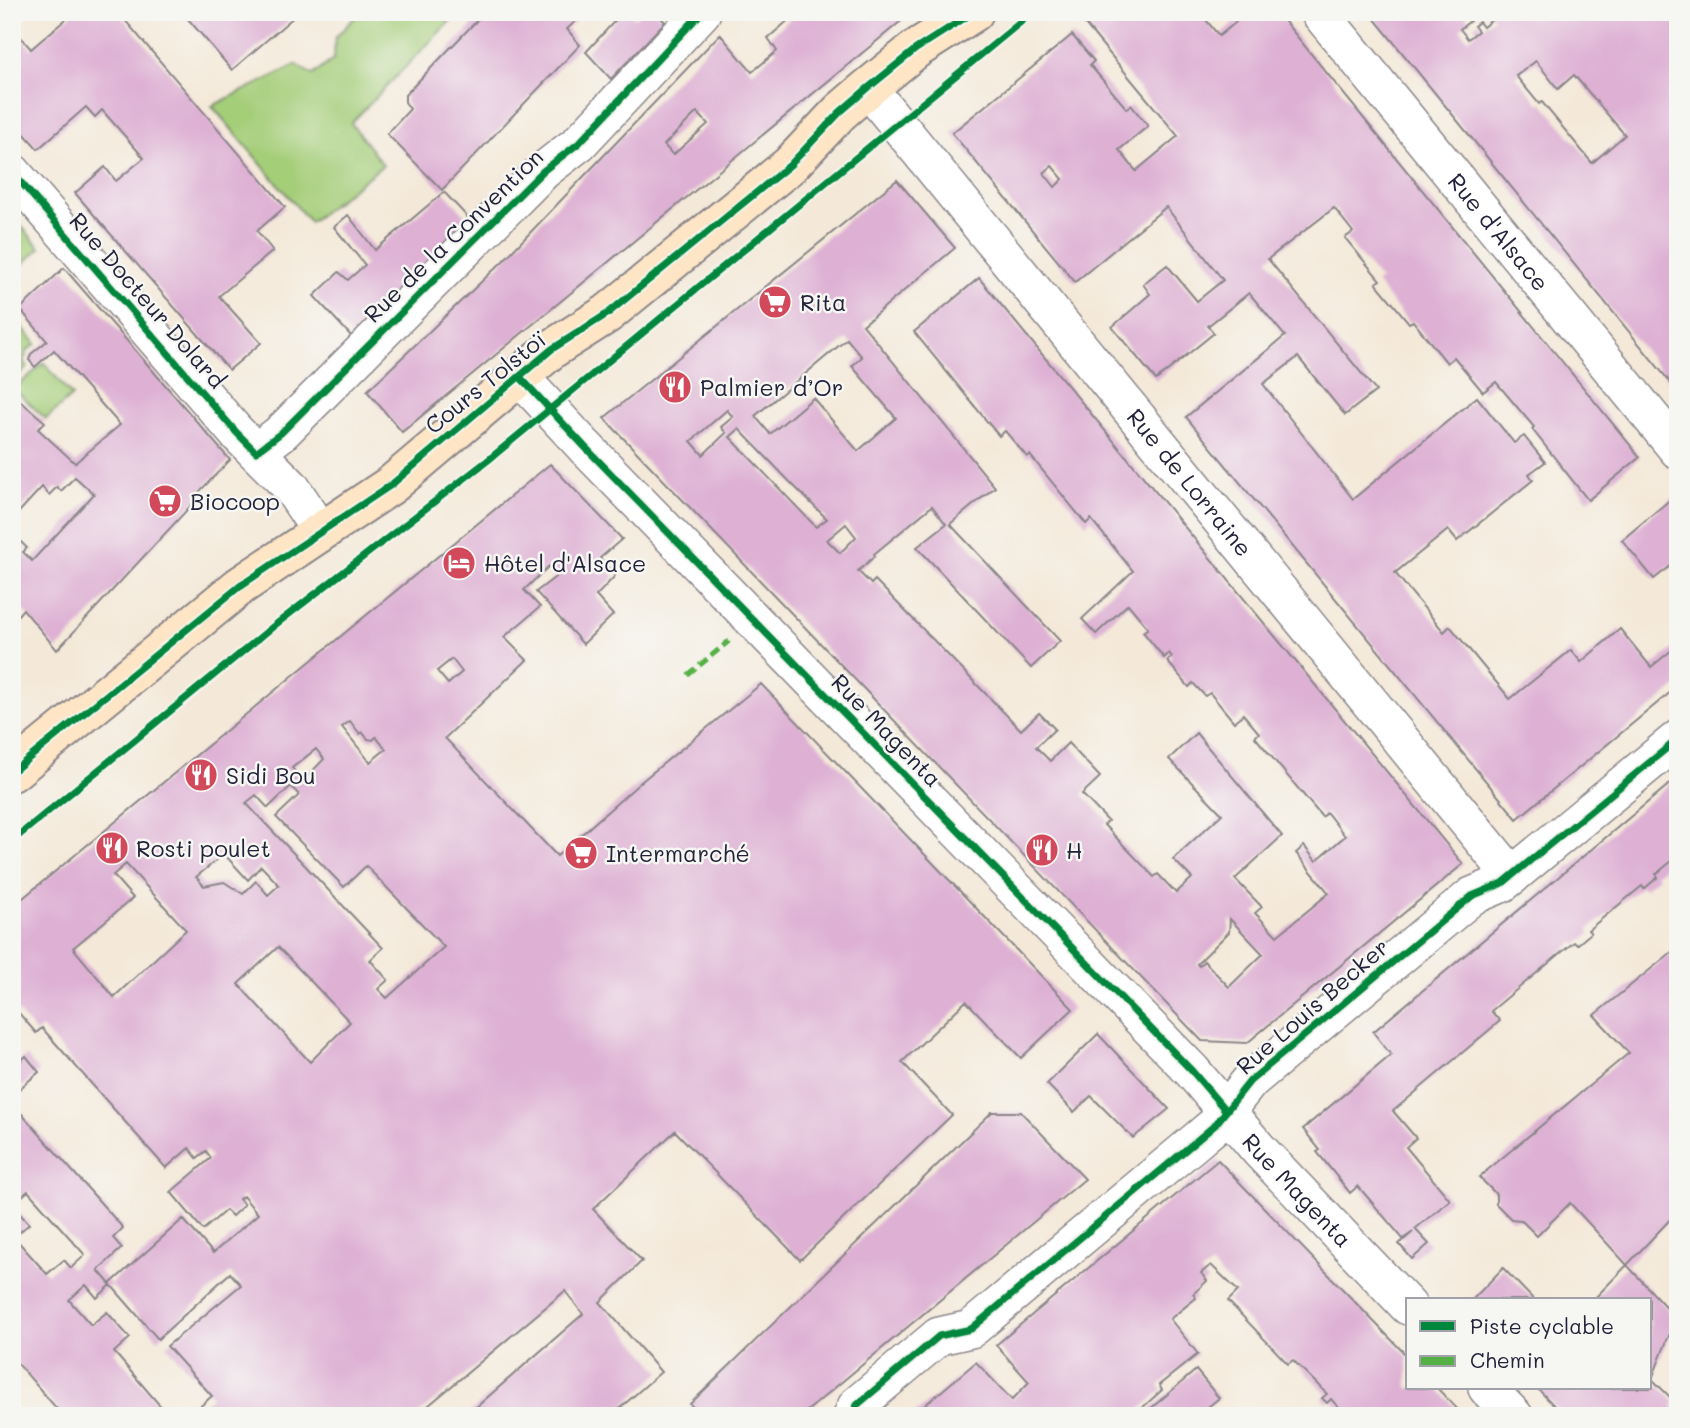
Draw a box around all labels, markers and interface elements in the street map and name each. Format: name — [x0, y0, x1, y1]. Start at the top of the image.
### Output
street label: Rue de la Convention — [357, 142, 549, 328]
street label: Rue d'Alsace — [1442, 167, 1556, 297]
street label: Rue Docteur Dolard — [63, 206, 233, 394]
supermarket icon: Rita — [756, 283, 794, 321]
place label: Rita — [800, 287, 846, 317]
street label: Cours Tolstoï — [418, 324, 552, 440]
restaurant icon: Palmier d’Or — [656, 368, 694, 406]
place label: Palmier d’Or — [700, 372, 843, 402]
street label: Rue de Lorraine — [1121, 402, 1259, 562]
supermarket icon: Biocoop — [146, 482, 184, 520]
place label: Biocoop — [190, 486, 280, 516]
hotel icon: Hôtel d'Alsace — [440, 544, 478, 582]
place label: Hôtel d'Alsace — [484, 548, 646, 578]
street label: Rue Magenta — [825, 667, 949, 793]
restaurant icon: Sidi Bou — [182, 756, 220, 794]
place label: Sidi Bou — [226, 760, 315, 790]
restaurant icon: Rosti poulet — [93, 829, 131, 867]
restaurant icon: H — [1023, 831, 1061, 869]
place label: Rosti poulet — [136, 833, 271, 863]
supermarket icon: Intermarché — [562, 834, 600, 872]
place label: H — [1066, 835, 1082, 865]
place label: Intermarché — [606, 838, 750, 868]
street label: Rue Louis Becker — [1229, 931, 1395, 1081]
street label: Rue Magenta — [1236, 1127, 1359, 1253]
legend — [1406, 1298, 1652, 1390]
text: Piste cyclable — [1470, 1312, 1614, 1339]
text: Chemin — [1470, 1346, 1545, 1373]

